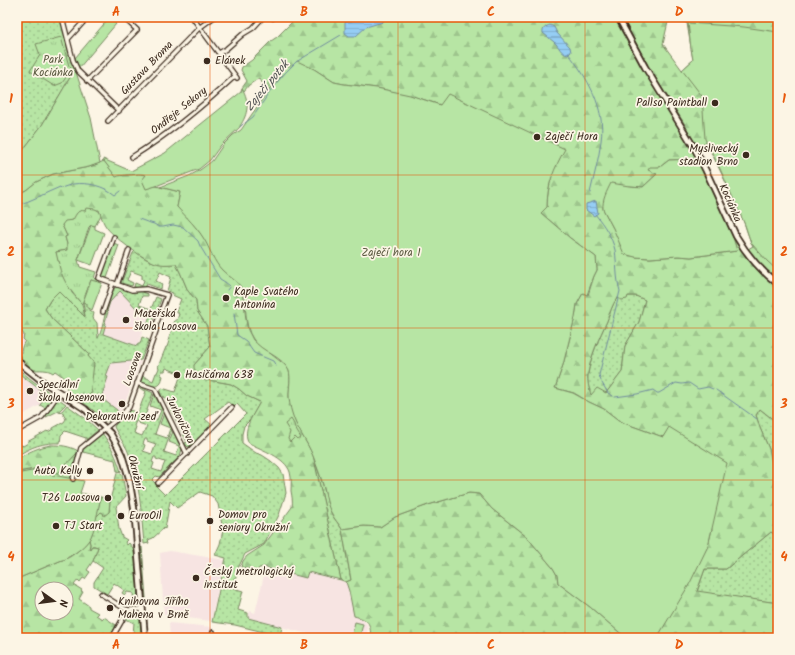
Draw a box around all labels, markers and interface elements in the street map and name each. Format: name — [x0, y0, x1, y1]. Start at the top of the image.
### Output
text: A — [112, 2, 120, 23]
text: B — [300, 2, 308, 23]
text: C — [487, 2, 495, 23]
text: D — [675, 2, 684, 23]
street label: Gustava Broma — [116, 37, 178, 99]
park label: Park Kociánka — [33, 51, 73, 82]
place label: Elánek — [215, 52, 246, 70]
water label: Zaječí potok — [240, 54, 295, 116]
marker: Elánek — [202, 56, 212, 66]
street label: Ondřeje Sekory — [147, 82, 212, 140]
text: 1 — [9, 89, 13, 110]
text: 1 — [782, 89, 786, 110]
place label: Pallso Paintball — [636, 94, 707, 112]
marker: Pallso Paintball — [710, 98, 720, 108]
place label: Zaječí Hora — [545, 128, 598, 146]
marker: Zaječí Hora — [532, 132, 542, 142]
place label: Myslivecký stadion Brno — [679, 140, 739, 171]
marker: Myslivecký stadion Brno — [741, 150, 751, 160]
street label: Kociánka — [714, 181, 746, 225]
text: 2 — [7, 242, 15, 263]
text: 2 — [780, 242, 788, 263]
park label: Zaječí hora 1 — [361, 244, 421, 262]
place label: Kaple Svatého Antonína — [234, 283, 299, 314]
marker: Kaple Svatého Antonína — [221, 293, 231, 303]
place label: Mateřská škola Loosova — [134, 305, 197, 336]
marker: Mateřská škola Loosova — [121, 315, 131, 325]
street label: Loosova — [118, 349, 148, 389]
place label: Hasičárna 638 — [185, 366, 253, 384]
marker: Hasičárna 638 — [172, 370, 182, 380]
place label: Speciální škola Ibsenova — [38, 376, 105, 407]
marker: Speciální škola Ibsenova — [25, 386, 35, 396]
street label: Jurkovičova — [161, 393, 199, 447]
text: 3 — [6, 394, 15, 415]
text: 3 — [779, 394, 788, 415]
marker: Dekorativní zeď — [117, 399, 127, 409]
place label: Dekorativní zeď — [85, 408, 160, 426]
street label: Okružní — [122, 453, 148, 493]
place label: Auto Kelly — [34, 462, 83, 480]
marker: Auto Kelly — [85, 466, 95, 476]
place label: T26 Loosova — [42, 489, 100, 507]
marker: T26 Loosova — [103, 493, 113, 503]
place label: Domov pro seniory Okružní — [218, 506, 291, 537]
place label: EuroOil — [129, 507, 162, 525]
marker: EuroOil — [116, 511, 126, 521]
marker: Domov pro seniory Okružní — [205, 516, 215, 526]
place label: TJ Start — [64, 517, 103, 535]
marker: TJ Start — [51, 521, 61, 531]
text: 4 — [7, 547, 15, 568]
text: 4 — [780, 547, 788, 568]
place label: Český metrologický institut — [204, 563, 294, 594]
marker: Český metrologický institut — [191, 573, 201, 583]
north arrow — [34, 581, 74, 621]
place label: Knihovna Jiřího Mahena v Brně — [118, 593, 190, 624]
text: N — [53, 598, 72, 609]
marker: Knihovna Jiřího Mahena v Brně — [105, 603, 115, 613]
text: A — [112, 635, 120, 655]
text: B — [300, 635, 308, 655]
text: C — [487, 635, 495, 655]
text: D — [675, 635, 684, 655]

